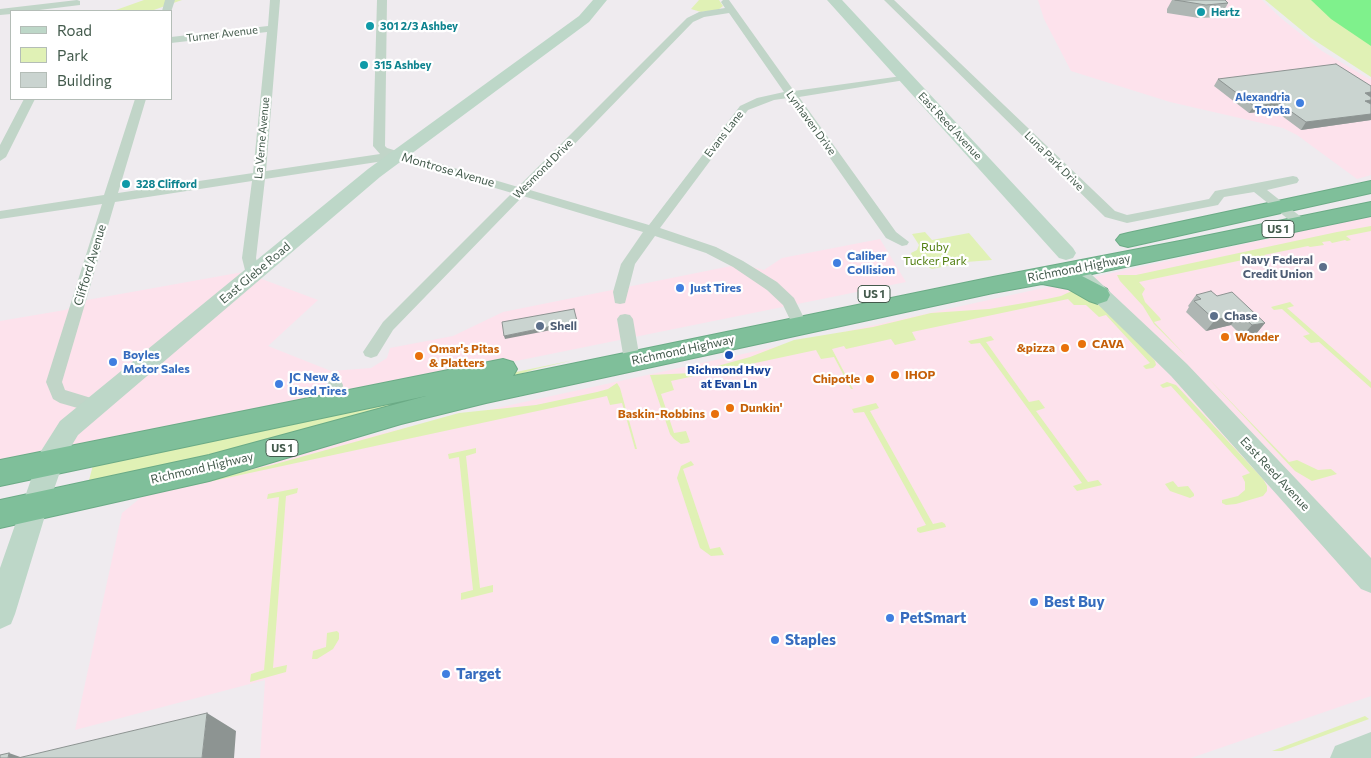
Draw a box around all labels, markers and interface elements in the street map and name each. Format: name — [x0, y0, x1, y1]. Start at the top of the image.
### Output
place label: Hertz — [1211, 5, 1240, 19]
marker: Hertz — [1195, 6, 1207, 18]
legend — [10, 10, 172, 100]
place label: 301 2/3 Ashbey — [380, 19, 458, 33]
marker: 301 2/3 Ashbey — [364, 20, 376, 32]
text: Road — [57, 21, 92, 39]
street label: Turner Avenue — [185, 23, 259, 45]
text: Park — [57, 46, 88, 64]
place label: 315 Ashbey — [374, 58, 431, 72]
marker: 315 Ashbey — [358, 59, 370, 71]
text: Building — [57, 71, 112, 89]
street label: Lynhaven Drive — [783, 88, 839, 158]
street label: East Reed Avenue — [915, 89, 985, 163]
place label: Alexandria Toyota — [1235, 90, 1290, 116]
street label: La Verne Avenue — [252, 97, 272, 179]
marker: Alexandria Toyota — [1294, 97, 1306, 109]
street label: Evans Lane — [702, 108, 746, 160]
street label: Luna Park Drive — [1022, 129, 1086, 193]
street label: Wesmond Drive — [510, 136, 576, 202]
street label: Montrose Avenue — [400, 150, 496, 190]
place label: 328 Clifford — [136, 177, 197, 191]
marker: 328 Clifford — [120, 178, 132, 190]
road number: US 1 — [1262, 220, 1294, 238]
street label: Clifford Avenue — [71, 223, 109, 307]
street label: East Glebe Road — [217, 239, 293, 307]
park label: Ruby Tucker Park — [903, 240, 967, 268]
place label: Caliber Collision — [847, 249, 895, 277]
street label: Richmond Highway — [1026, 251, 1132, 285]
place label: Navy Federal Credit Union — [1242, 253, 1313, 281]
marker: Caliber Collision — [831, 257, 843, 269]
marker: Navy Federal Credit Union — [1317, 261, 1329, 273]
place label: Just Tires — [690, 281, 741, 295]
marker: Just Tires — [674, 282, 686, 294]
road number: US 1 — [858, 286, 890, 302]
place label: Chase — [1224, 309, 1257, 323]
marker: Chase — [1208, 310, 1220, 322]
place label: Shell — [550, 319, 577, 333]
marker: Shell — [534, 320, 546, 332]
place label: Wonder — [1235, 330, 1279, 344]
marker: Wonder — [1219, 331, 1231, 343]
street label: Richmond Highway — [630, 332, 736, 368]
place label: CAVA — [1092, 337, 1124, 351]
marker: CAVA — [1076, 338, 1088, 350]
place label: &pizza — [1017, 341, 1055, 355]
place label: Omar's Pitas & Platters — [429, 342, 499, 370]
marker: &pizza — [1059, 342, 1071, 354]
place label: Boyles Motor Sales — [123, 348, 190, 376]
marker: Richmond Hwy at Evan Ln — [723, 349, 735, 361]
marker: Omar's Pitas & Platters — [413, 350, 425, 362]
marker: Boyles Motor Sales — [107, 356, 119, 368]
place label: Richmond Hwy at Evan Ln — [687, 363, 771, 391]
place label: IHOP — [905, 368, 935, 382]
marker: IHOP — [889, 369, 901, 381]
place label: JC New & Used Tires — [289, 370, 347, 398]
place label: Chipotle — [813, 372, 860, 386]
marker: Chipotle — [864, 373, 876, 385]
marker: JC New & Used Tires — [273, 378, 285, 390]
place label: Dunkin' — [740, 401, 782, 415]
marker: Dunkin' — [724, 402, 736, 414]
place label: Baskin-Robbins — [618, 407, 705, 421]
marker: Baskin-Robbins — [709, 408, 721, 420]
street label: East Reed Avenue — [1237, 434, 1313, 514]
road number: US 1 — [266, 439, 298, 456]
street label: Richmond Highway — [149, 449, 255, 487]
place label: Best Buy — [1044, 593, 1105, 611]
marker: Best Buy — [1028, 596, 1040, 608]
place label: PetSmart — [900, 609, 966, 627]
marker: PetSmart — [884, 612, 896, 624]
place label: Staples — [785, 631, 836, 649]
marker: Staples — [769, 634, 781, 646]
place label: Target — [456, 665, 501, 683]
marker: Target — [440, 668, 452, 680]

